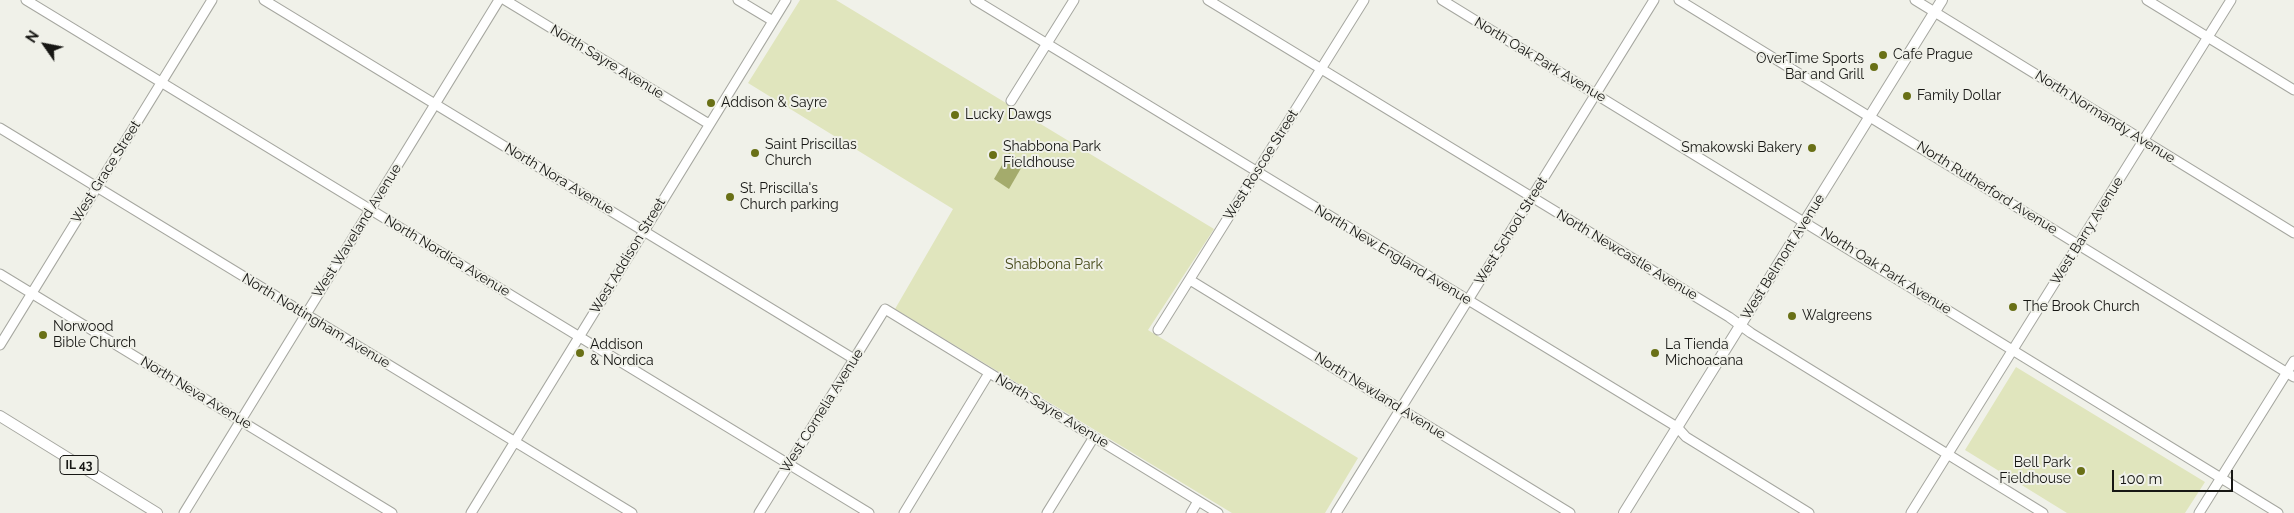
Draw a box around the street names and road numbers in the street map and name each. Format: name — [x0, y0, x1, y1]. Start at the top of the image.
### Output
street label: North Oak Park Avenue — [1471, 14, 1609, 106]
street label: North Sayre Avenue — [547, 21, 667, 103]
street label: North Normandy Avenue — [2032, 67, 2178, 167]
street label: West Roscoe Street — [1220, 106, 1302, 224]
street label: West Grace Street — [68, 118, 144, 226]
street label: North Rutherford Avenue — [1914, 138, 2060, 238]
street label: North Nora Avenue — [501, 140, 617, 218]
street label: West Waveland Avenue — [309, 161, 405, 301]
street label: West School Street — [1471, 174, 1551, 288]
street label: West Barry Avenue — [2047, 174, 2127, 288]
street label: West Belmont Avenue — [1737, 191, 1829, 323]
street label: West Addison Street — [587, 195, 669, 317]
street label: North New England Avenue — [1311, 201, 1475, 309]
street label: North Newcastle Avenue — [1553, 206, 1701, 304]
street label: North Nordica Avenue — [381, 212, 513, 300]
street label: North Oak Park Avenue — [1818, 224, 1954, 318]
street label: North Nottingham Avenue — [239, 270, 393, 372]
street label: West Cornelia Avenue — [777, 346, 867, 476]
street label: North Newland Avenue — [1311, 349, 1449, 443]
street label: North Neva Avenue — [137, 353, 255, 433]
street label: North Sayre Avenue — [992, 370, 1112, 452]
road number: IL 43 — [60, 456, 98, 474]

